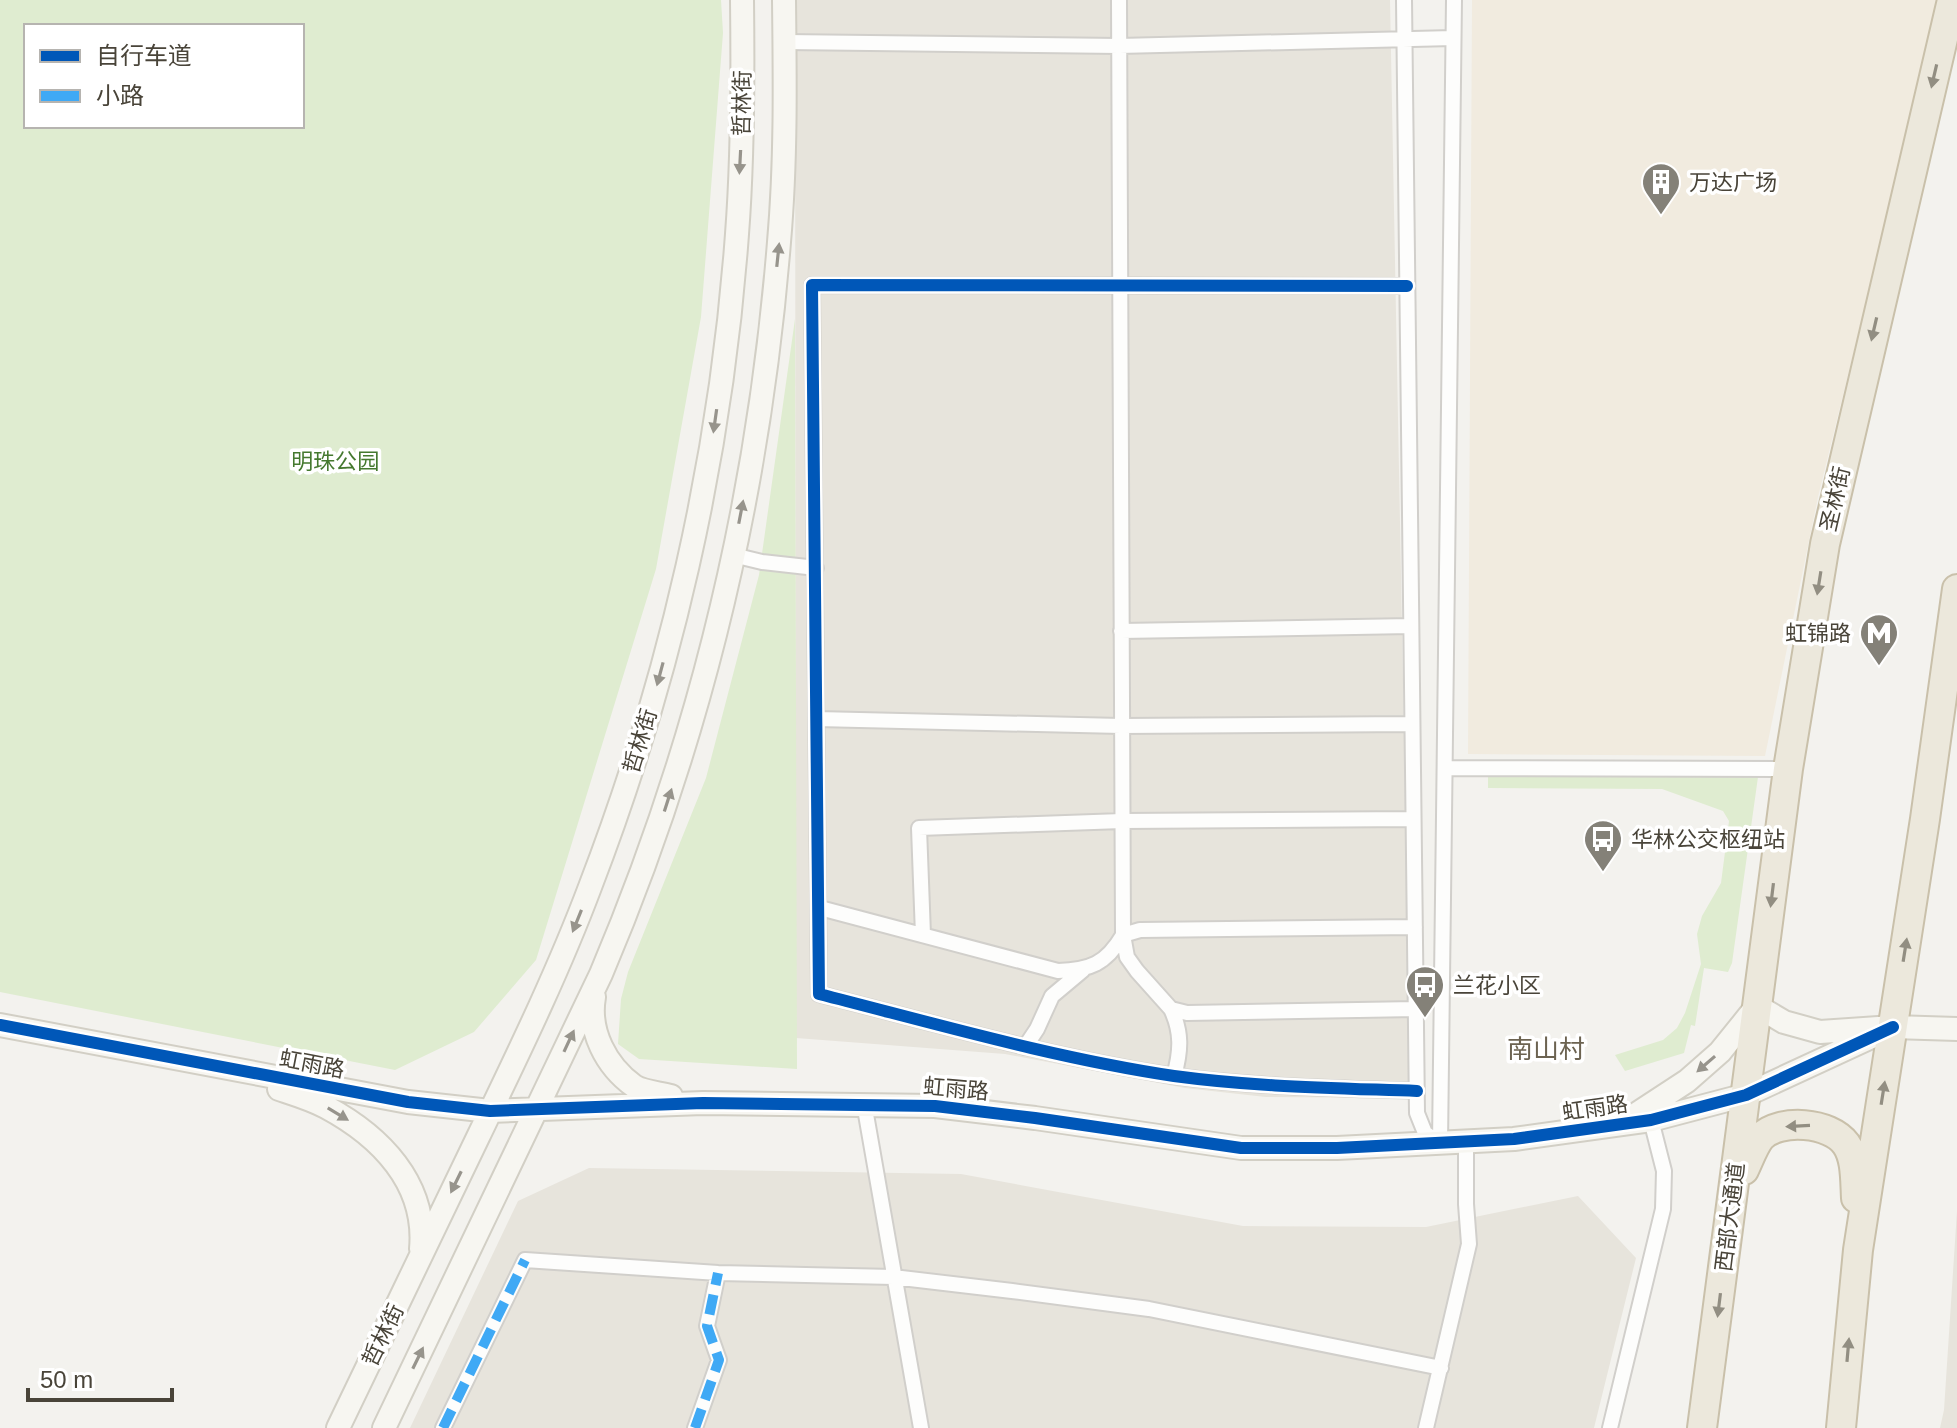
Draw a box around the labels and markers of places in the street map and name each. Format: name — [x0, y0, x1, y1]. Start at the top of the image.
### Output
building icon: 万达广场 — [1640, 161, 1682, 216]
place label: 万达广场 — [1689, 170, 1777, 195]
metro station icon: 虹锦路 — [1858, 612, 1900, 667]
place label: 虹锦路 — [1785, 621, 1851, 646]
bus stop icon: 华林公交枢纽站 — [1582, 818, 1624, 873]
place label: 华林公交枢纽站 — [1631, 827, 1785, 852]
bus stop icon: 兰花小区 — [1404, 964, 1446, 1019]
place label: 兰花小区 — [1453, 973, 1541, 998]

